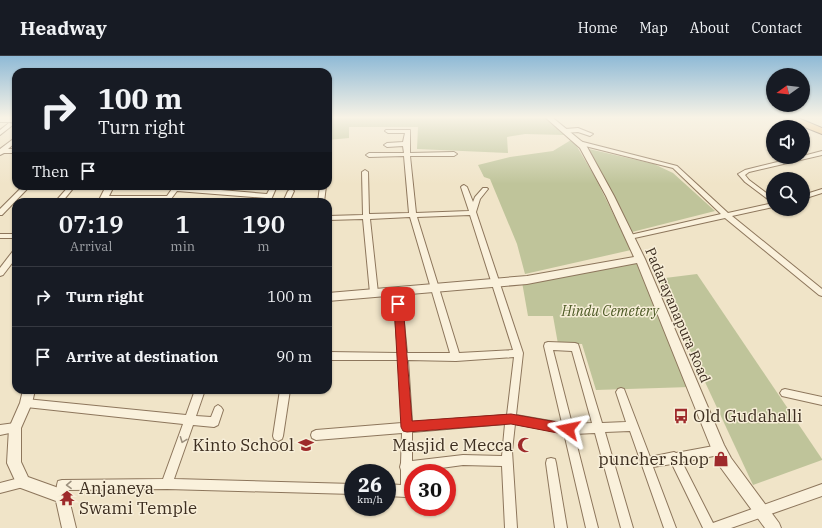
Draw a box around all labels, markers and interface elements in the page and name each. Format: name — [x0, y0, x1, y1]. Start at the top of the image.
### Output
text: Headway — [20, 16, 107, 40]
text: Home — [578, 19, 617, 37]
text: Map — [639, 19, 668, 37]
text: About — [690, 19, 729, 37]
text: Contact — [751, 19, 802, 37]
north arrow — [766, 68, 810, 112]
map controls — [766, 68, 810, 216]
text: 100 m — [98, 80, 182, 117]
icon: right — [32, 84, 84, 136]
text: Turn right — [98, 116, 185, 139]
button: sound — [766, 120, 810, 164]
icon: arrive — [77, 160, 99, 182]
text: Then — [32, 162, 69, 181]
button: search — [766, 172, 810, 216]
text: 07:19 — [59, 208, 124, 240]
text: 1 — [176, 208, 190, 240]
text: 190 — [242, 208, 285, 240]
text: Arrival — [70, 238, 112, 255]
text: min — [170, 238, 195, 255]
text: m — [257, 238, 270, 255]
street label: Padarayanapura Road — [641, 245, 715, 386]
icon: right — [32, 286, 54, 308]
text: Turn right — [66, 287, 144, 306]
text: 100 m — [267, 287, 312, 306]
pin — [381, 287, 415, 321]
icon: arrive — [387, 293, 409, 315]
park label: Hindu Cemetery — [560, 302, 660, 320]
icon: arrive — [32, 346, 54, 368]
text: Arrive at destination — [66, 347, 218, 366]
text: 90 m — [276, 347, 312, 366]
place label: Old Gudahalli — [693, 405, 802, 427]
bus stop icon: Old Gudahalli — [672, 407, 690, 425]
position arrow — [547, 408, 589, 450]
place label: Kinto School — [192, 434, 294, 456]
place label: Masjid e Mecca — [392, 434, 513, 456]
school or university icon: Kinto School — [297, 436, 315, 454]
mosque icon: Masjid e Mecca — [516, 436, 534, 454]
one-way arrow — [180, 437, 188, 444]
place label: puncher shop — [598, 448, 709, 470]
shop icon: puncher shop — [712, 450, 730, 468]
speed limit sign: 30 — [404, 464, 456, 516]
text: 26 — [358, 471, 382, 498]
place label: Anjaneya Swami Temple — [79, 477, 197, 519]
one-way arrow — [66, 481, 72, 489]
temple icon: Anjaneya Swami Temple — [58, 489, 76, 507]
text: km/h — [357, 493, 383, 506]

